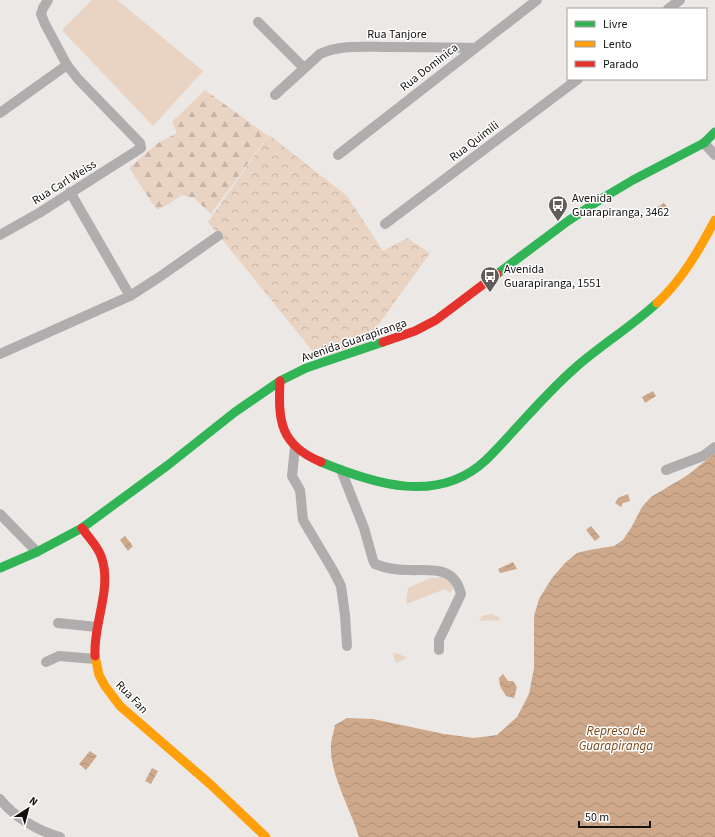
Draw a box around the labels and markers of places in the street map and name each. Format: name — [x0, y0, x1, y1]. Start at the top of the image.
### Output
place label: Avenida Guarapiranga, 3462 — [572, 190, 669, 221]
bus stop icon: Avenida Guarapiranga, 3462 — [547, 194, 569, 222]
place label: Avenida Guarapiranga, 1551 — [504, 261, 601, 292]
bus stop icon: Avenida Guarapiranga, 1551 — [479, 265, 501, 293]

